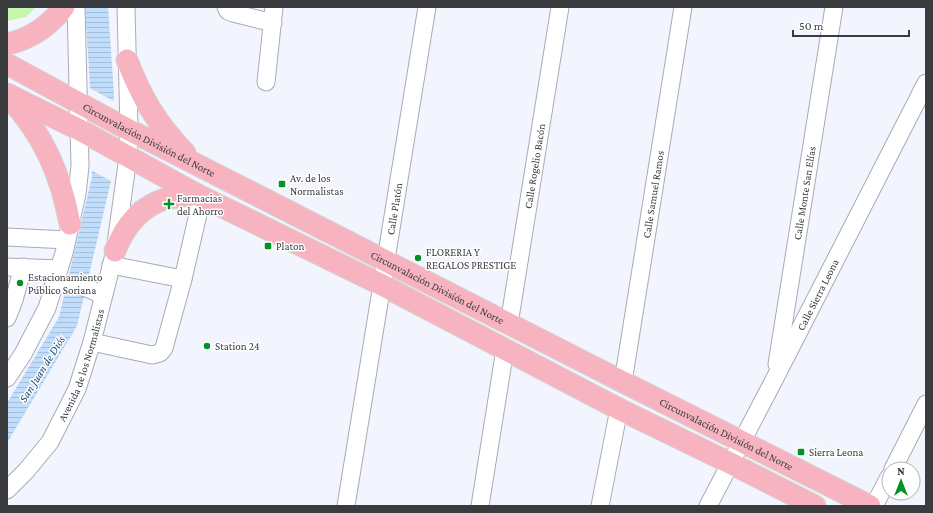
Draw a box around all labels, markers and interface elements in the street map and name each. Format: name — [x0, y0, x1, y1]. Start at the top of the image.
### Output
scale bar — [793, 12, 909, 38]
text: 50 m — [799, 19, 824, 33]
street label: Circunvalación División del Norte — [81, 100, 218, 179]
street label: Calle Rogelio Bacón — [522, 123, 547, 209]
street label: Calle Monte San Elías — [791, 145, 818, 241]
street label: Calle Samuel Ramos — [640, 150, 666, 239]
place label: Av. de los Normalistas — [290, 172, 344, 197]
marker: Av. de los Normalistas — [277, 179, 287, 189]
street label: Calle Platón — [384, 182, 404, 236]
place label: Farmacias del Ahorro — [177, 192, 224, 217]
marker: Farmacias del Ahorro — [164, 199, 174, 209]
place label: Platon — [276, 240, 305, 252]
marker: Platon — [263, 241, 273, 251]
place label: FLORERIA Y REGALOS PRESTIGE — [426, 246, 516, 271]
street label: Circunvalación División del Norte — [369, 248, 506, 326]
marker: FLORERIA Y REGALOS PRESTIGE — [413, 253, 423, 263]
street label: Calle Sierra Leona — [794, 257, 841, 333]
place label: Estacionamiento Público Soriana — [28, 271, 103, 296]
marker: Estacionamiento Público Soriana — [15, 278, 25, 288]
street label: Avenida de los Normalistas — [56, 308, 106, 423]
water label: San Juan de Diós — [16, 333, 68, 405]
place label: Station 24 — [215, 340, 260, 352]
marker: Station 24 — [202, 341, 212, 351]
street label: Circunvalación División del Norte — [658, 395, 795, 473]
place label: Sierra Leona — [809, 446, 863, 458]
marker: Sierra Leona — [796, 447, 806, 457]
north arrow — [881, 461, 921, 501]
text: N — [897, 465, 905, 477]

